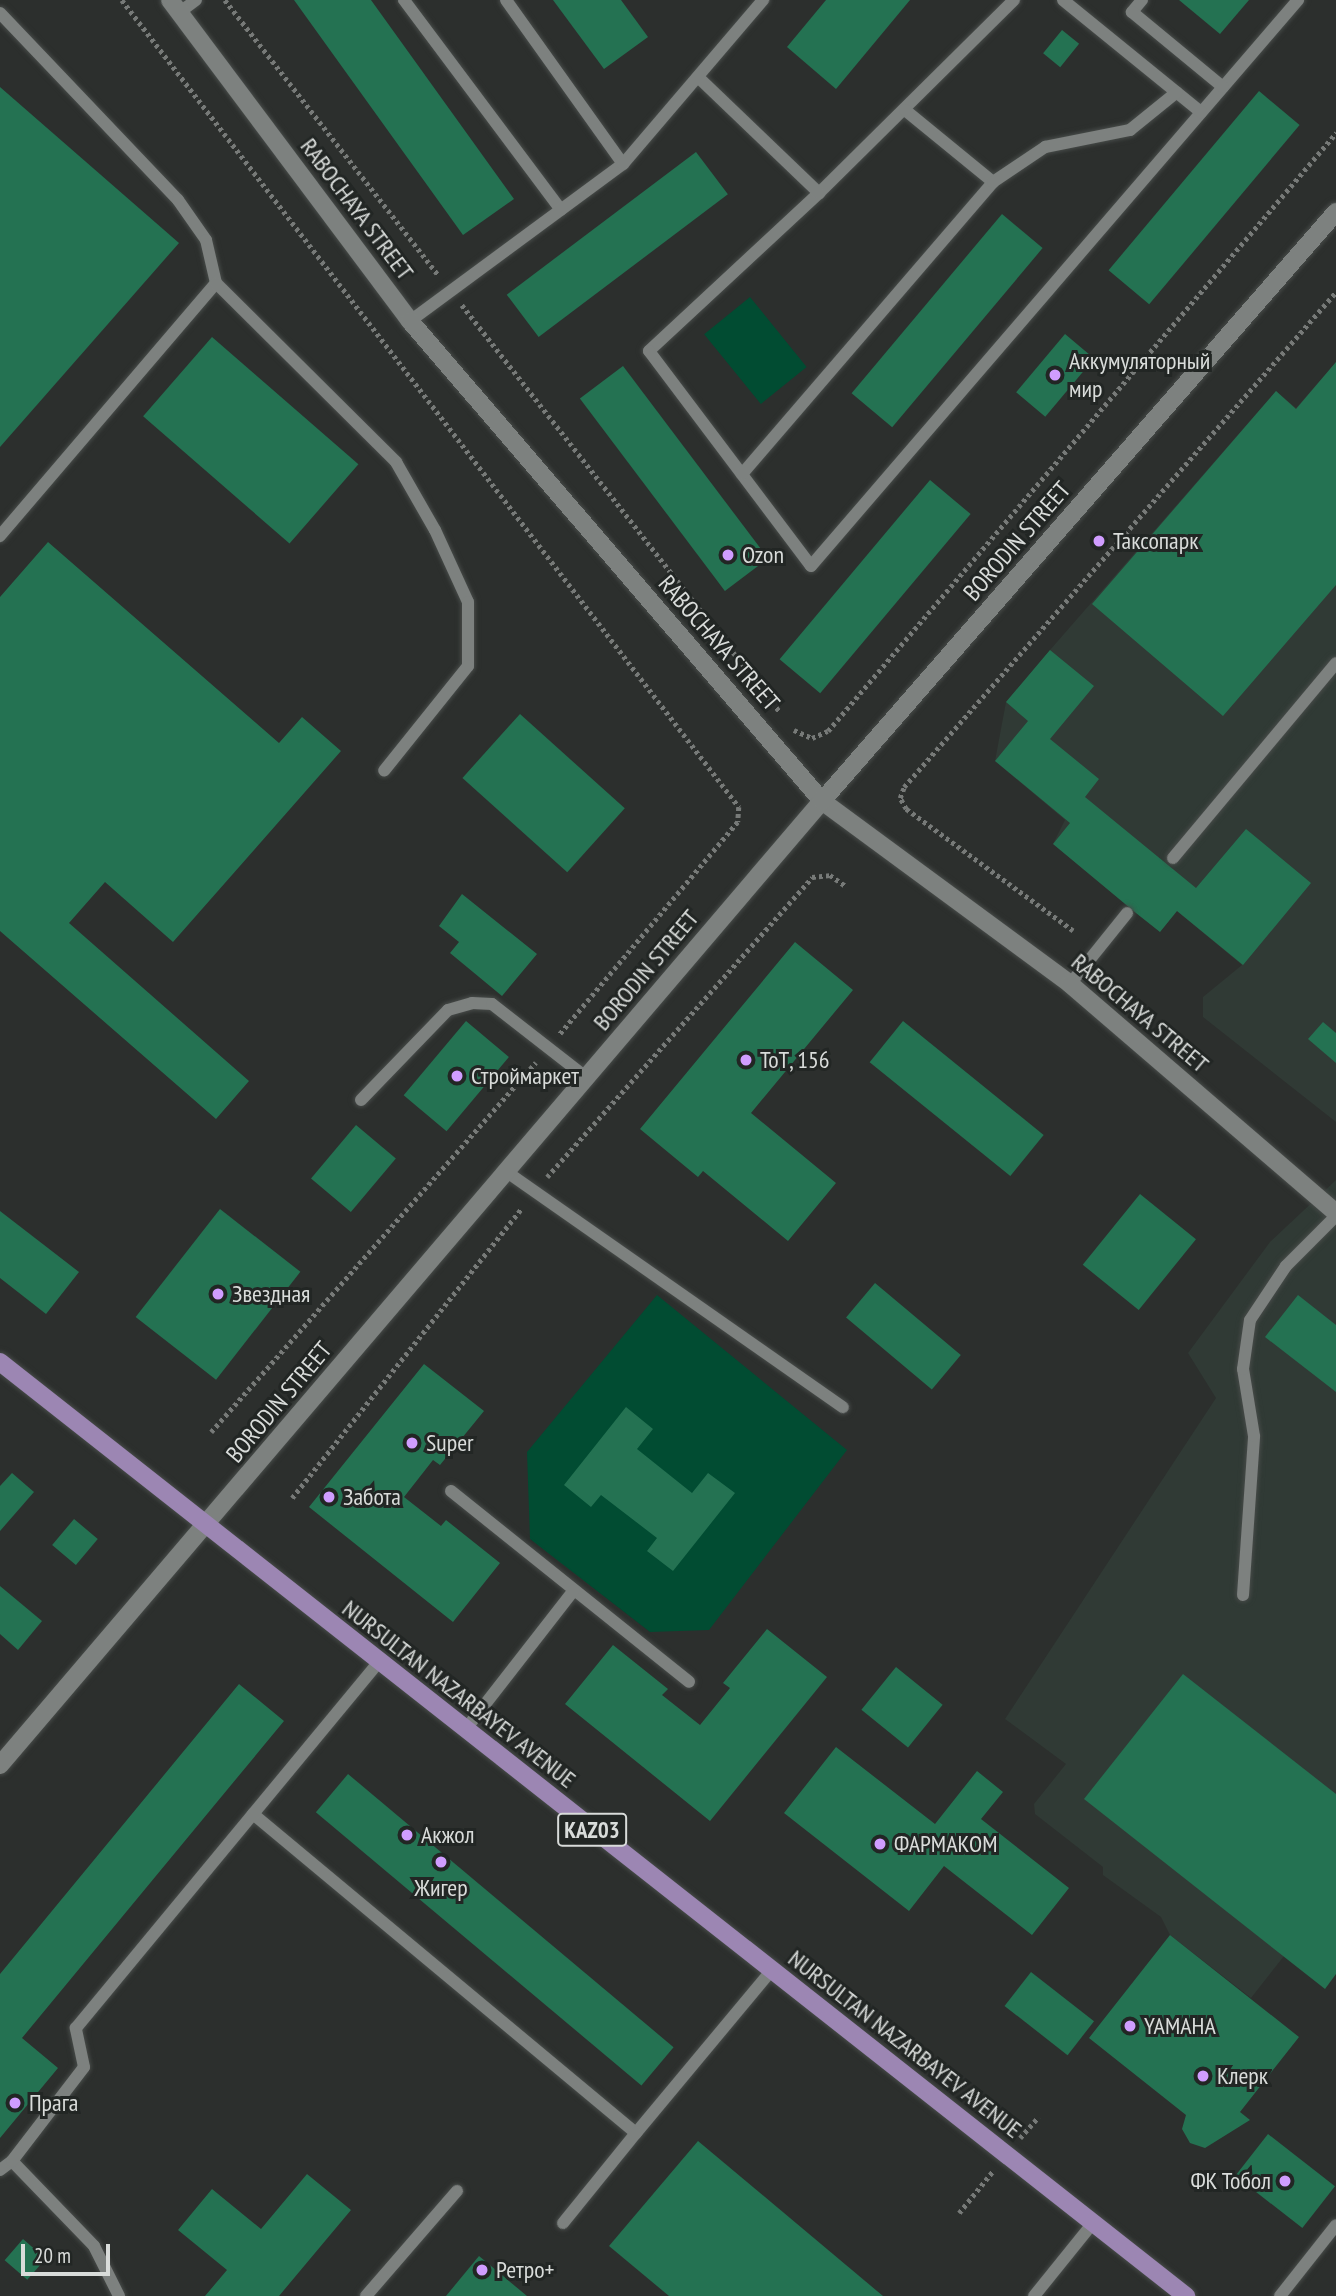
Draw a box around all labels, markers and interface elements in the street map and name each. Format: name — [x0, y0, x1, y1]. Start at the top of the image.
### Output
street label: RABOCHAYA STREET — [294, 132, 420, 286]
place label: Аккумуляторный мир — [1069, 347, 1210, 403]
marker: Аккумуляторный мир — [1047, 367, 1063, 383]
street label: BORODIN STREET — [957, 476, 1077, 606]
place label: Таксопарк — [1113, 527, 1198, 555]
marker: Таксопарк — [1091, 533, 1107, 549]
place label: Ozon — [742, 541, 784, 569]
marker: Ozon — [720, 547, 736, 563]
street label: RABOCHAYA STREET — [652, 569, 786, 717]
street label: BORODIN STREET — [587, 904, 705, 1036]
street label: RABOCHAYA STREET — [1065, 947, 1215, 1079]
place label: ТоТ, 156 — [760, 1046, 831, 1074]
marker: ТоТ, 156 — [738, 1052, 754, 1068]
place label: Строймаркет — [471, 1062, 579, 1090]
marker: Строймаркет — [449, 1068, 465, 1084]
place label: Звездная — [232, 1280, 310, 1308]
marker: Звездная — [210, 1286, 226, 1302]
street label: BORODIN STREET — [220, 1336, 338, 1468]
place label: Super — [426, 1429, 474, 1457]
marker: Super — [404, 1435, 420, 1451]
place label: Забота — [343, 1483, 401, 1511]
marker: Забота — [321, 1489, 337, 1505]
street label: NURSULTAN NAZARBAYEV AVENUE — [336, 1594, 582, 1794]
road number: KАZ03 — [557, 1811, 627, 1850]
place label: Акжол — [421, 1821, 474, 1849]
marker: Акжол — [399, 1827, 415, 1843]
place label: ФАРМАКОМ — [894, 1830, 997, 1858]
marker: ФАРМАКОМ — [872, 1836, 888, 1852]
marker: Жигер — [433, 1854, 449, 1870]
place label: Жигер — [414, 1874, 468, 1902]
street label: NURSULTAN NAZARBAYEV AVENUE — [782, 1944, 1028, 2144]
place label: YAMAHA — [1144, 2012, 1216, 2040]
marker: YAMAHA — [1122, 2018, 1138, 2034]
place label: Клерк — [1217, 2062, 1268, 2090]
marker: Клерк — [1195, 2068, 1211, 2084]
place label: Прага — [29, 2089, 78, 2117]
marker: Прага — [7, 2095, 23, 2111]
place label: ФК Тобол — [1190, 2167, 1271, 2195]
marker: ФК Тобол — [1277, 2173, 1293, 2189]
scale bar — [24, 2230, 114, 2274]
text: 20 m — [34, 2242, 71, 2269]
place label: Ретро+ — [496, 2256, 554, 2284]
marker: Ретро+ — [474, 2262, 490, 2278]

